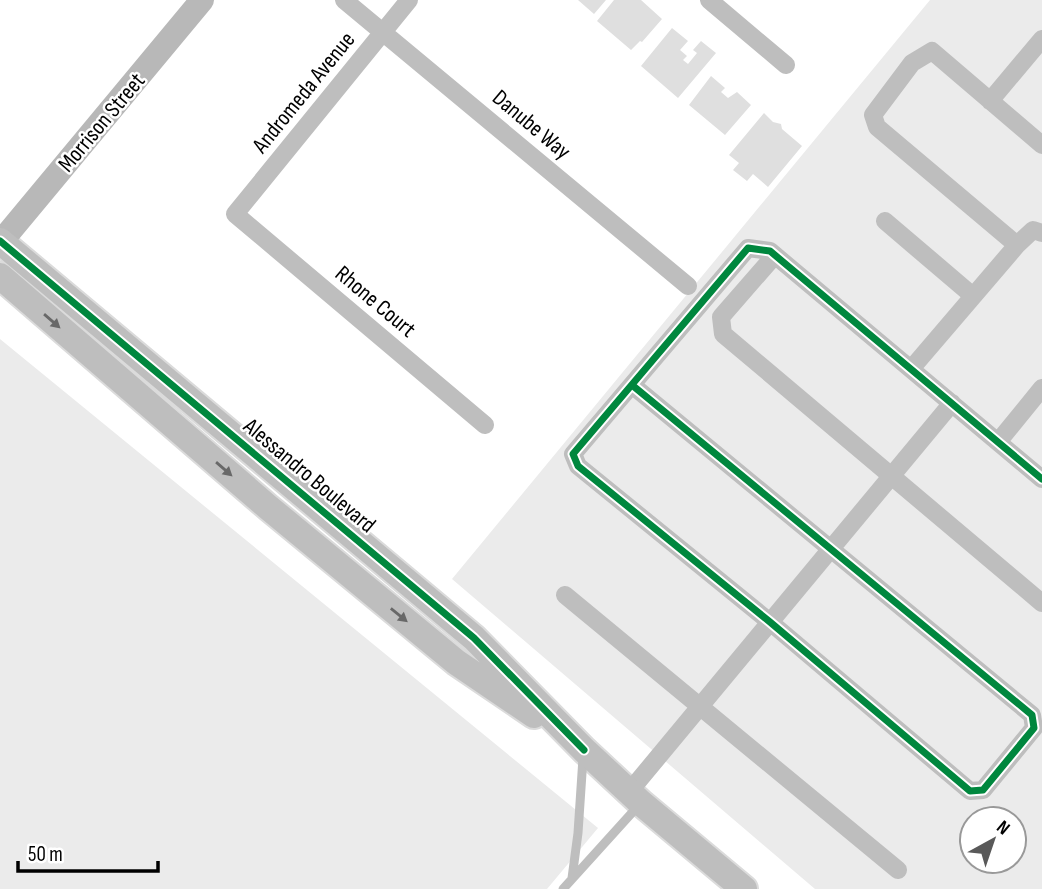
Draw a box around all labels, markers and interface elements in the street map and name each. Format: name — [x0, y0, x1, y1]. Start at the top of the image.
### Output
street label: Andromeda Avenue — [246, 26, 361, 160]
street label: Morrison Street — [52, 67, 151, 178]
street label: Danube Way — [486, 84, 576, 166]
street label: Rhone Court — [329, 260, 421, 344]
one-way arrow — [43, 313, 60, 328]
street label: Alessandro Boulevard — [237, 412, 381, 539]
one-way arrow — [216, 461, 233, 476]
one-way arrow — [391, 607, 408, 622]
north arrow — [958, 805, 1028, 875]
text: N — [992, 816, 1014, 840]
scale bar — [18, 830, 158, 874]
text: 50 m — [28, 842, 63, 867]

